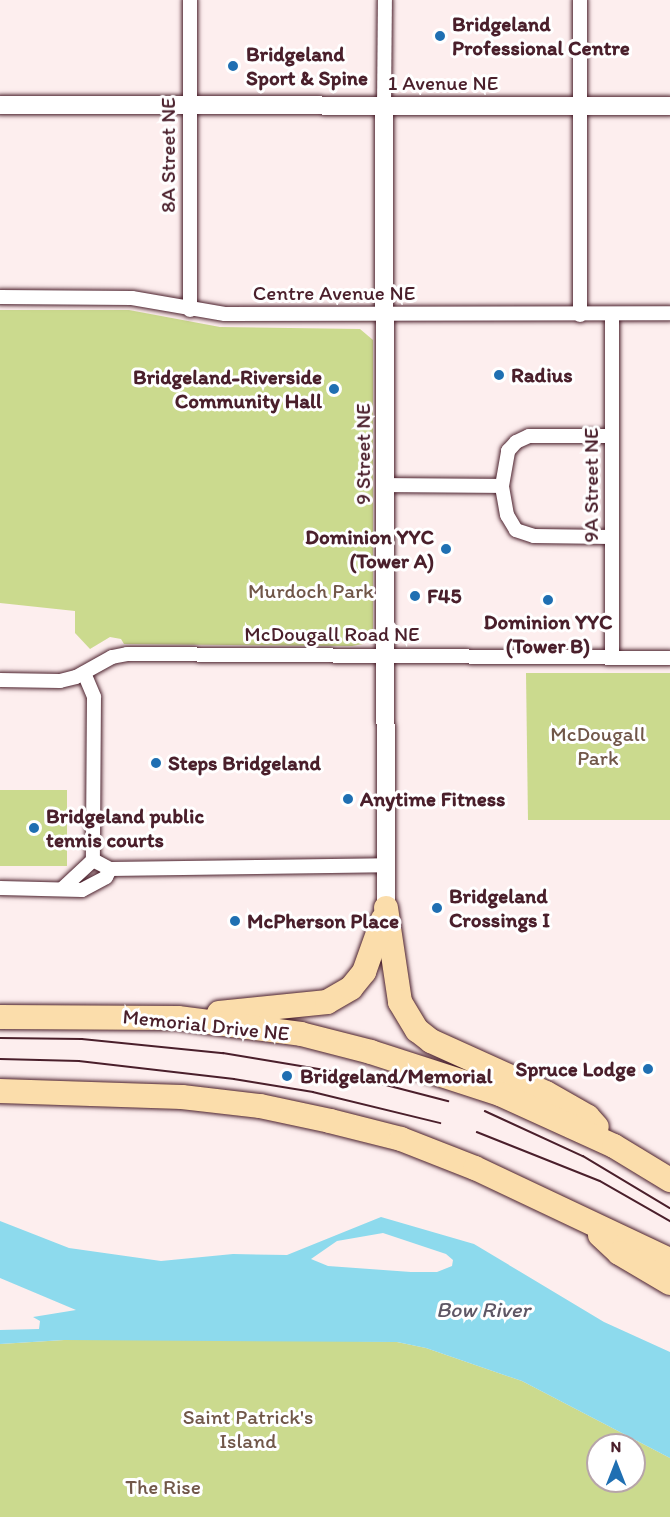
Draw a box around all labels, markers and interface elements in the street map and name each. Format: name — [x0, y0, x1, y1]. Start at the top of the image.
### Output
place label: Bridgeland Professional Centre — [452, 11, 630, 61]
marker: Bridgeland Professional Centre — [433, 29, 447, 43]
place label: Bridgeland Sport & Spine — [246, 41, 368, 91]
marker: Bridgeland Sport & Spine — [224, 57, 242, 75]
street label: 1 Avenue NE — [388, 70, 498, 96]
street label: 8A Street NE — [155, 97, 181, 213]
street label: Centre Avenue NE — [253, 280, 415, 306]
place label: Radius — [511, 362, 573, 388]
place label: Bridgeland-Riverside Community Hall — [133, 364, 322, 414]
marker: Radius — [492, 368, 506, 382]
marker: Bridgeland-Riverside Community Hall — [327, 382, 341, 396]
street label: 9 Street NE — [350, 403, 376, 505]
street label: 9A Street NE — [578, 427, 604, 543]
place label: Dominion YYC (Tower A) — [305, 524, 434, 574]
marker: Dominion YYC (Tower A) — [439, 542, 453, 556]
park label: Murdoch Park — [248, 578, 374, 604]
place label: F45 — [427, 583, 461, 609]
marker: F45 — [408, 589, 422, 603]
marker: Dominion YYC (Tower B) — [541, 593, 555, 607]
place label: Dominion YYC (Tower B) — [483, 609, 613, 659]
street label: McDougall Road NE — [244, 621, 420, 647]
park label: McDougall Park — [550, 721, 646, 771]
place label: Steps Bridgeland — [168, 750, 321, 776]
marker: Steps Bridgeland — [149, 756, 163, 770]
place label: Anytime Fitness — [360, 786, 505, 812]
marker: Anytime Fitness — [341, 792, 355, 806]
place label: Bridgeland public tennis courts — [46, 803, 204, 853]
marker: Bridgeland public tennis courts — [27, 821, 41, 835]
place label: Bridgeland Crossings I — [449, 883, 550, 933]
marker: Bridgeland Crossings I — [430, 901, 444, 915]
place label: McPherson Place — [247, 908, 399, 934]
marker: McPherson Place — [228, 914, 242, 928]
street label: Memorial Drive NE — [121, 1004, 291, 1046]
place label: Spruce Lodge — [515, 1056, 636, 1082]
marker: Spruce Lodge — [641, 1062, 655, 1076]
place label: Bridgeland/Memorial — [300, 1063, 493, 1089]
marker: Bridgeland/Memorial — [278, 1067, 296, 1085]
water label: Bow River — [436, 1297, 530, 1323]
park label: Saint Patrick's Island — [183, 1404, 313, 1454]
north arrow — [586, 1433, 646, 1493]
text: N — [611, 1437, 621, 1456]
park label: The Rise — [125, 1474, 201, 1500]

